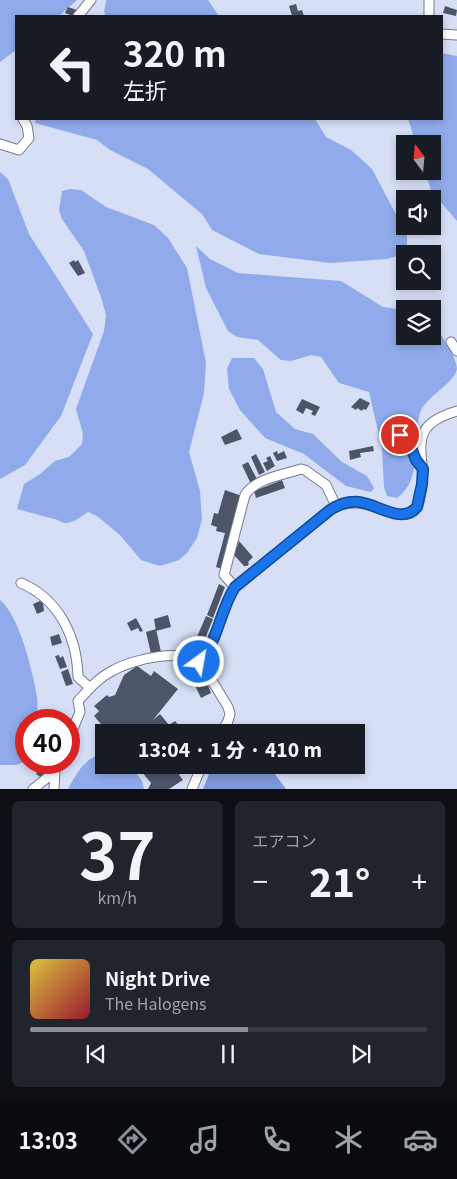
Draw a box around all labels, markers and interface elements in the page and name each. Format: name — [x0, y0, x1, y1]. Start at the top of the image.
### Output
text: 320 m — [123, 26, 227, 77]
icon: left — [40, 35, 105, 100]
text: 左折 — [123, 73, 167, 105]
north arrow — [396, 135, 441, 180]
map controls — [396, 135, 441, 345]
button: sound — [396, 190, 441, 235]
button: search — [396, 245, 441, 290]
button: layers — [396, 300, 441, 345]
pin — [379, 414, 421, 456]
icon: arrive — [386, 421, 414, 449]
position arrow — [172, 635, 224, 687]
speed limit sign: 40 — [15, 709, 80, 774]
text: 13:04 · 1 分 · 410 m — [138, 735, 322, 762]
text: 37 — [79, 805, 156, 899]
text: エアコン — [253, 828, 317, 852]
text: 21° — [309, 853, 370, 908]
text: − — [253, 860, 268, 900]
text: + — [411, 860, 427, 900]
text: km/h — [97, 885, 137, 909]
text: Night Drive — [105, 964, 210, 991]
text: The Halogens — [105, 991, 207, 1015]
icon: previous — [82, 1040, 110, 1068]
icon: pause — [214, 1040, 242, 1068]
icon: next — [347, 1040, 375, 1068]
icon: directions — [115, 1122, 150, 1157]
icon: music — [187, 1122, 222, 1157]
icon: phone — [259, 1122, 294, 1157]
icon: climate — [331, 1122, 366, 1157]
icon: car — [403, 1122, 438, 1157]
text: 13:03 — [19, 1123, 78, 1155]

